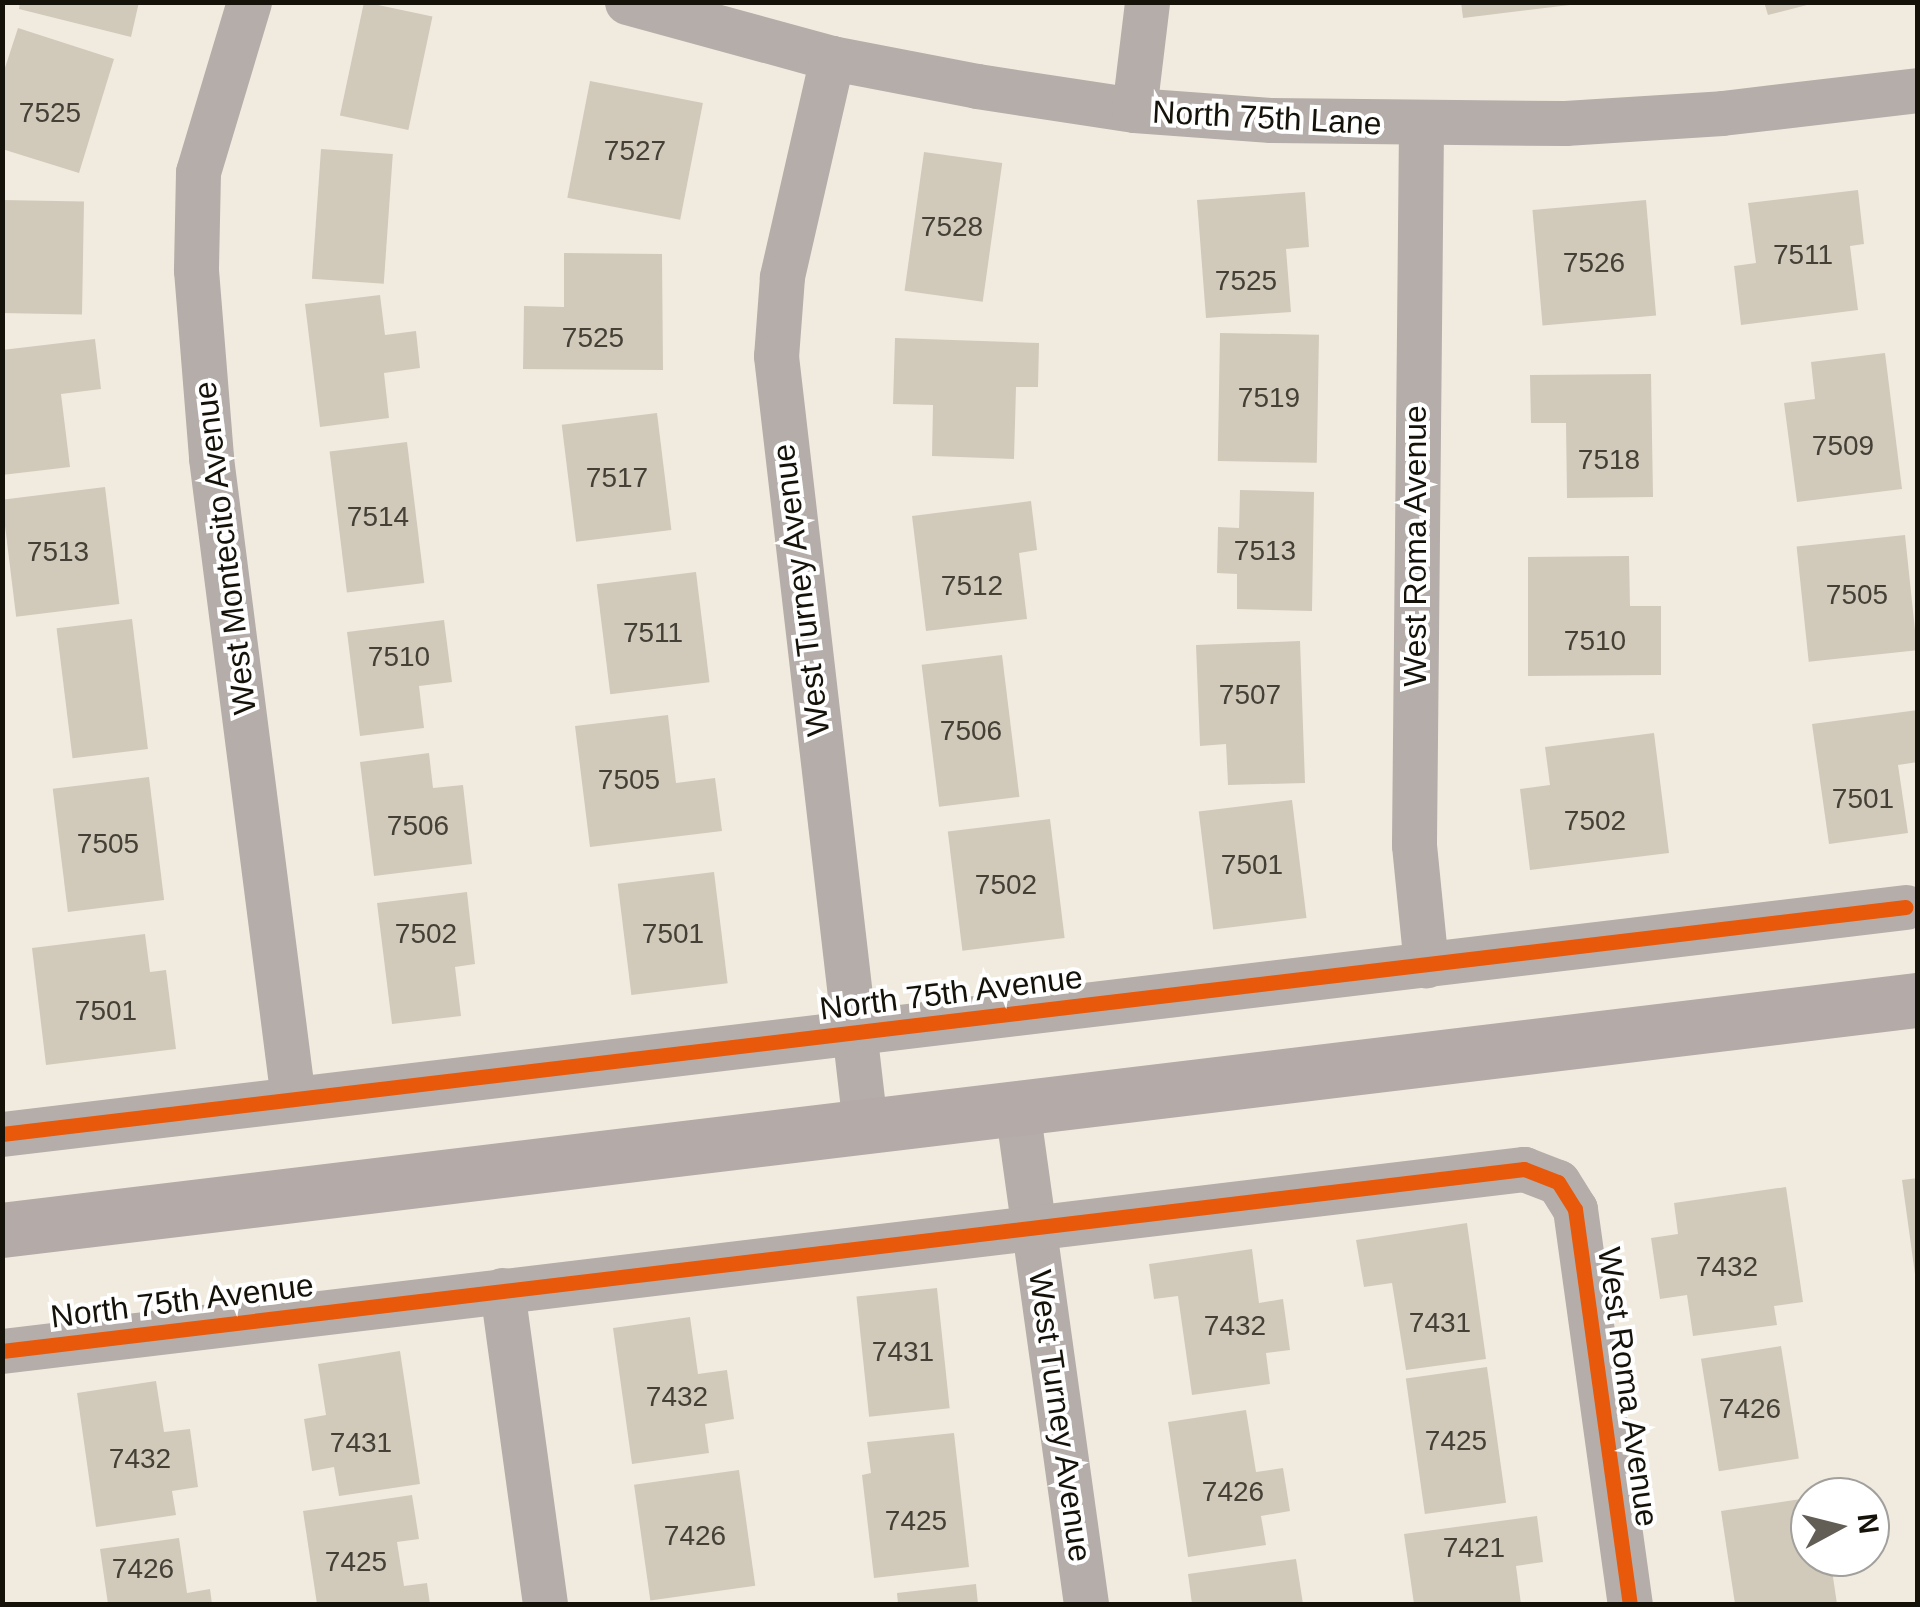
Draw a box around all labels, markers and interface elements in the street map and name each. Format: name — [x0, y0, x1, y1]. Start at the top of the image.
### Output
street label: North 75th Lane — [1151, 93, 1383, 143]
house number: 7525 — [19, 96, 81, 130]
house number: 7527 — [604, 134, 666, 168]
house number: 7528 — [921, 210, 983, 244]
house number: 7511 — [1773, 238, 1833, 272]
house number: 7526 — [1563, 246, 1625, 280]
house number: 7525 — [1215, 264, 1277, 298]
house number: 7525 — [562, 321, 624, 355]
street label: West Montecito Avenue — [185, 379, 265, 717]
house number: 7519 — [1238, 381, 1300, 415]
street label: West Roma Avenue — [1396, 404, 1434, 688]
house number: 7509 — [1812, 429, 1874, 463]
street label: West Turney Avenue — [764, 441, 838, 739]
house number: 7518 — [1578, 443, 1640, 477]
house number: 7517 — [586, 461, 648, 495]
house number: 7514 — [347, 500, 409, 534]
house number: 7513 — [1234, 534, 1296, 568]
house number: 7513 — [27, 535, 89, 569]
house number: 7512 — [941, 569, 1003, 603]
house number: 7505 — [1826, 578, 1888, 612]
house number: 7511 — [623, 616, 683, 650]
house number: 7510 — [1564, 624, 1626, 658]
house number: 7510 — [368, 640, 430, 674]
house number: 7507 — [1219, 678, 1281, 712]
house number: 7506 — [940, 714, 1002, 748]
house number: 7505 — [598, 763, 660, 797]
house number: 7501 — [1832, 782, 1894, 816]
house number: 7502 — [1564, 804, 1626, 838]
house number: 7506 — [387, 809, 449, 843]
house number: 7505 — [77, 827, 139, 861]
house number: 7501 — [1221, 848, 1283, 882]
house number: 7502 — [975, 868, 1037, 902]
house number: 7502 — [395, 917, 457, 951]
house number: 7501 — [642, 917, 704, 951]
street label: North 75th Avenue — [817, 958, 1085, 1028]
house number: 7501 — [75, 994, 137, 1028]
street label: West Roma Avenue — [1589, 1244, 1667, 1530]
house number: 7432 — [1696, 1250, 1758, 1284]
street label: North 75th Avenue — [48, 1266, 316, 1336]
street label: West Turney Avenue — [1020, 1267, 1100, 1565]
house number: 7431 — [1409, 1306, 1471, 1340]
house number: 7432 — [1204, 1309, 1266, 1343]
house number: 7431 — [872, 1335, 934, 1369]
house number: 7432 — [646, 1380, 708, 1414]
house number: 7426 — [1719, 1392, 1781, 1426]
house number: 7425 — [1425, 1424, 1487, 1458]
house number: 7431 — [330, 1426, 392, 1460]
house number: 7432 — [109, 1442, 171, 1476]
house number: 7426 — [1202, 1475, 1264, 1509]
north arrow — [1790, 1477, 1890, 1577]
house number: 7425 — [885, 1504, 947, 1538]
text: N — [1852, 1512, 1885, 1535]
house number: 7426 — [664, 1519, 726, 1553]
house number: 7421 — [1443, 1531, 1505, 1565]
house number: 7425 — [325, 1545, 387, 1579]
house number: 7426 — [112, 1552, 174, 1586]

